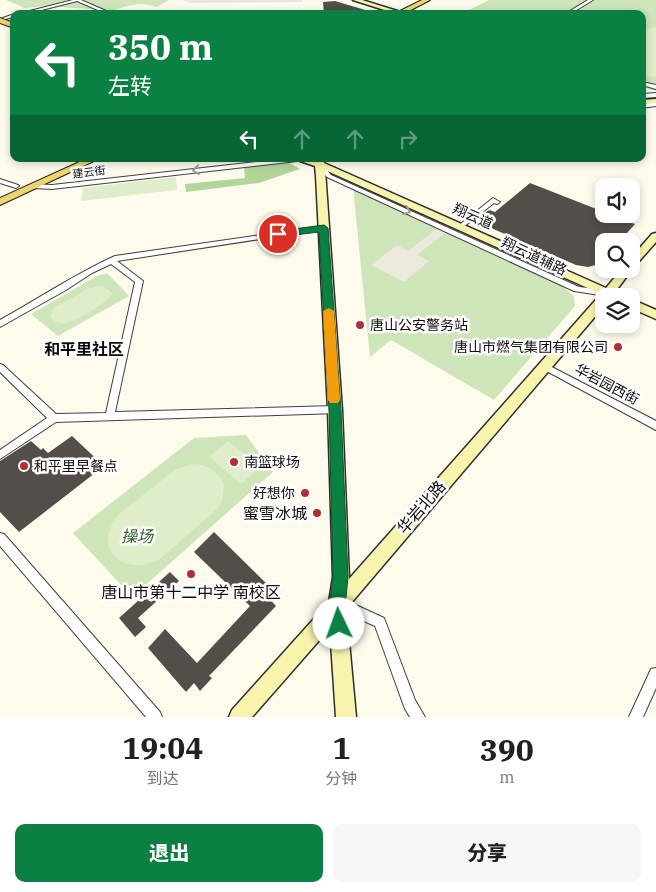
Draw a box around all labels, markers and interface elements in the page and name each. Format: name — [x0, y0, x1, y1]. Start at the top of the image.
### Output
text: 350 m — [108, 24, 213, 70]
icon: left — [25, 30, 90, 95]
text: 左转 — [108, 71, 152, 100]
icon: left — [235, 125, 263, 153]
icon: ahead — [288, 125, 316, 153]
icon: ahead — [341, 125, 369, 153]
icon: right — [394, 125, 422, 153]
street label: 建云街 — [72, 163, 106, 181]
one-way arrow — [192, 164, 200, 175]
map controls — [595, 178, 640, 333]
button: sound — [595, 178, 640, 223]
street label: 翔云道 — [450, 199, 496, 233]
one-way arrow — [402, 205, 411, 216]
pin — [257, 213, 299, 255]
icon: arrive — [264, 220, 292, 248]
street label: 翔云道辅路 — [498, 233, 570, 279]
button: search — [595, 233, 640, 278]
button: layers — [595, 288, 640, 333]
place label: 唐山公安警务站 — [370, 316, 468, 334]
marker: 唐山公安警务站 — [354, 319, 366, 331]
place label: 唐山市燃气集团有限公司 — [454, 338, 608, 356]
district label: 和平里社区 — [44, 339, 124, 359]
marker: 唐山市燃气集团有限公司 — [612, 341, 624, 353]
street label: 华岩园西街 — [572, 360, 642, 408]
place label: 南篮球场 — [244, 453, 300, 471]
marker: 南篮球场 — [228, 456, 240, 468]
place label: 和平里早餐点 — [34, 457, 118, 475]
marker: 和平里早餐点 — [18, 460, 30, 472]
street label: 华岩北路 — [392, 476, 450, 538]
place label: 好想你 — [253, 484, 295, 502]
marker: 好想你 — [299, 487, 311, 499]
place label: 蜜雪冰城 — [243, 503, 307, 523]
marker: 蜜雪冰城 — [311, 507, 323, 519]
park label: 操场 — [121, 526, 155, 546]
marker: 唐山市第十二中学 南校区 — [185, 568, 197, 580]
place label: 唐山市第十二中学 南校区 — [101, 582, 281, 602]
position arrow — [312, 597, 364, 649]
text: 19:04 — [122, 728, 203, 767]
text: 1 — [333, 728, 351, 767]
text: 390 — [480, 730, 534, 769]
text: m — [499, 767, 514, 787]
text: 到达 — [147, 768, 179, 788]
text: 分钟 — [326, 768, 358, 788]
button: 退出 — [15, 824, 323, 882]
button: 分享 — [333, 824, 641, 882]

